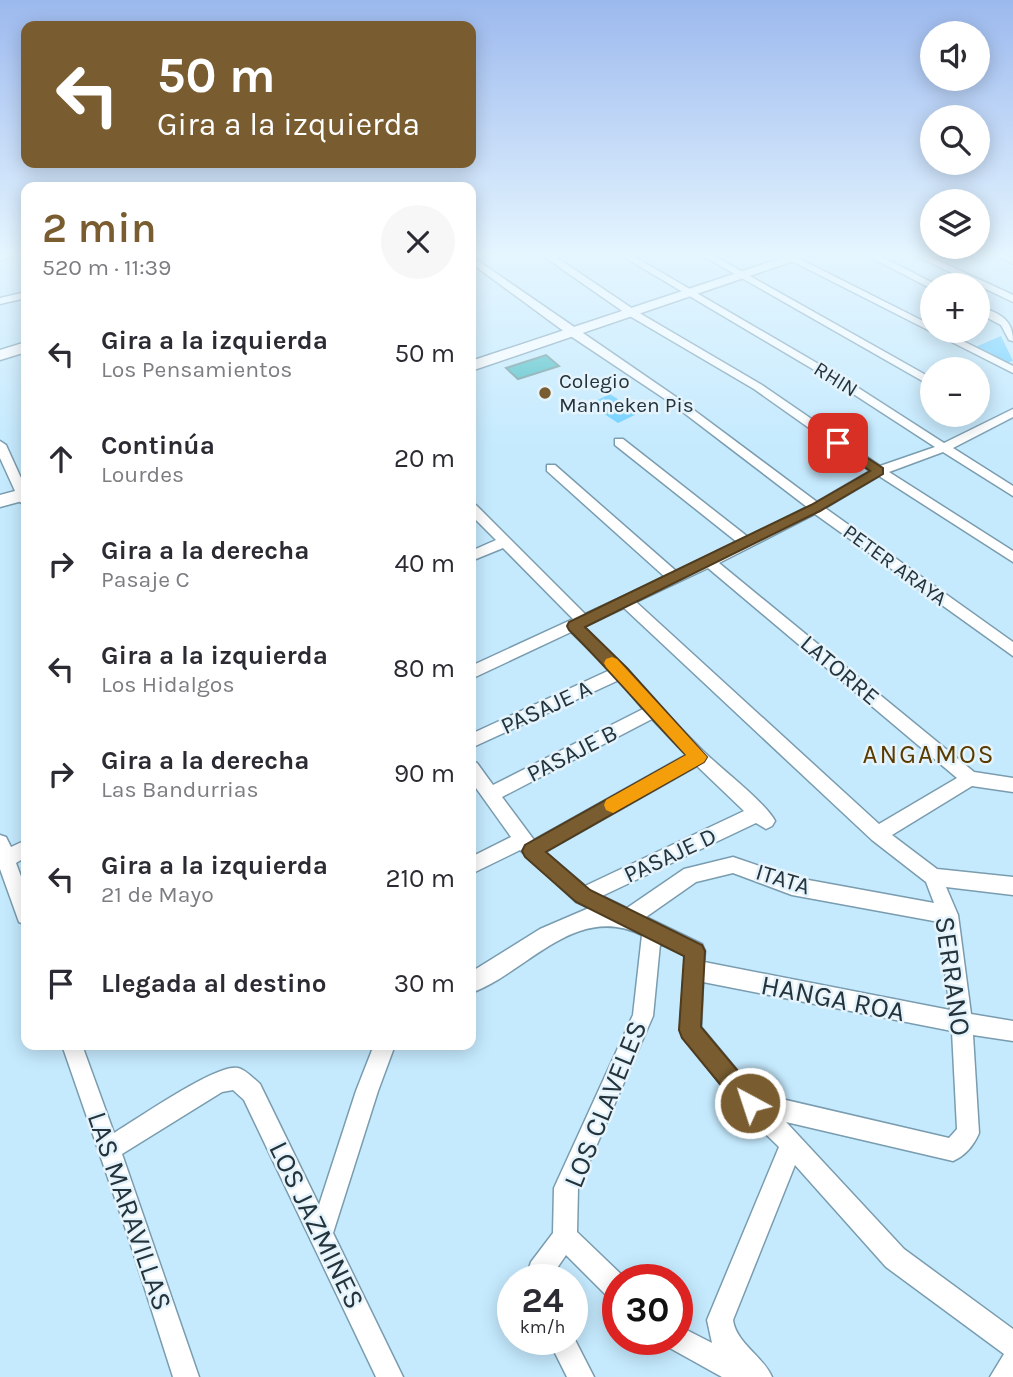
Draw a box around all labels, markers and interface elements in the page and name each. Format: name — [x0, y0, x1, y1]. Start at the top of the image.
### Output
map controls — [920, 21, 990, 427]
button: sound — [920, 21, 990, 91]
text: 50 m — [157, 47, 275, 104]
icon: left — [42, 49, 133, 140]
button: search — [920, 105, 990, 175]
text: Gira a la izquierda — [157, 106, 420, 143]
button: layers — [920, 189, 990, 259]
text: 2 min — [42, 203, 157, 253]
button: close — [381, 205, 455, 279]
text: 520 m · 11:39 — [42, 254, 171, 281]
button: + — [920, 273, 990, 343]
text: Gira a la izquierda — [101, 325, 328, 356]
icon: left — [42, 335, 80, 373]
text: 50 m — [394, 338, 455, 369]
text: Los Pensamientos — [101, 356, 292, 383]
street label: RHIN — [810, 356, 862, 402]
button: − — [920, 357, 990, 427]
place label: Colegio Manneken Pis — [559, 369, 694, 417]
marker: Colegio Manneken Pis — [537, 385, 553, 401]
pin — [808, 413, 868, 473]
icon: arrive — [819, 424, 857, 462]
text: Continúa — [101, 430, 215, 461]
icon: ahead — [42, 440, 80, 478]
text: 20 m — [394, 443, 455, 474]
text: Lourdes — [101, 461, 184, 488]
street label: PETER ARAYA — [839, 519, 951, 611]
text: Gira a la derecha — [101, 535, 310, 566]
icon: right — [42, 545, 80, 583]
text: 40 m — [395, 548, 455, 579]
text: Pasaje C — [101, 566, 190, 593]
street label: LATORRE — [795, 629, 885, 711]
text: Gira a la izquierda — [101, 640, 328, 671]
icon: left — [42, 650, 80, 688]
text: 80 m — [393, 653, 455, 684]
text: Los Hidalgos — [101, 671, 234, 698]
street label: PASAJE A — [496, 674, 596, 740]
street label: PASAJE B — [522, 718, 622, 788]
district label: ANGAMOS — [863, 739, 995, 770]
text: Gira a la derecha — [101, 745, 310, 776]
icon: right — [42, 755, 80, 793]
text: 90 m — [394, 758, 455, 789]
text: Las Bandurrias — [101, 776, 259, 803]
street label: PASAJE D — [619, 821, 721, 889]
text: Gira a la izquierda — [101, 850, 328, 881]
street label: ITATA — [752, 858, 814, 901]
icon: left — [42, 860, 80, 898]
text: 210 m — [385, 863, 455, 894]
text: 21 de Mayo — [101, 881, 214, 908]
street label: SERRANO — [928, 914, 978, 1038]
icon: arrive — [42, 965, 80, 1003]
text: Llegada al destino — [101, 968, 327, 999]
text: 30 m — [394, 968, 455, 999]
street label: HANGA ROA — [758, 968, 908, 1028]
street label: LOS CLAVELES — [556, 1016, 654, 1192]
position arrow — [713, 1066, 787, 1140]
street label: LAS MARAVILLAS — [81, 1107, 179, 1315]
street label: LOS JAZMINES — [262, 1136, 372, 1314]
speed limit sign: 30 — [602, 1264, 693, 1355]
text: 24 — [522, 1280, 564, 1321]
text: km/h — [520, 1316, 565, 1338]

